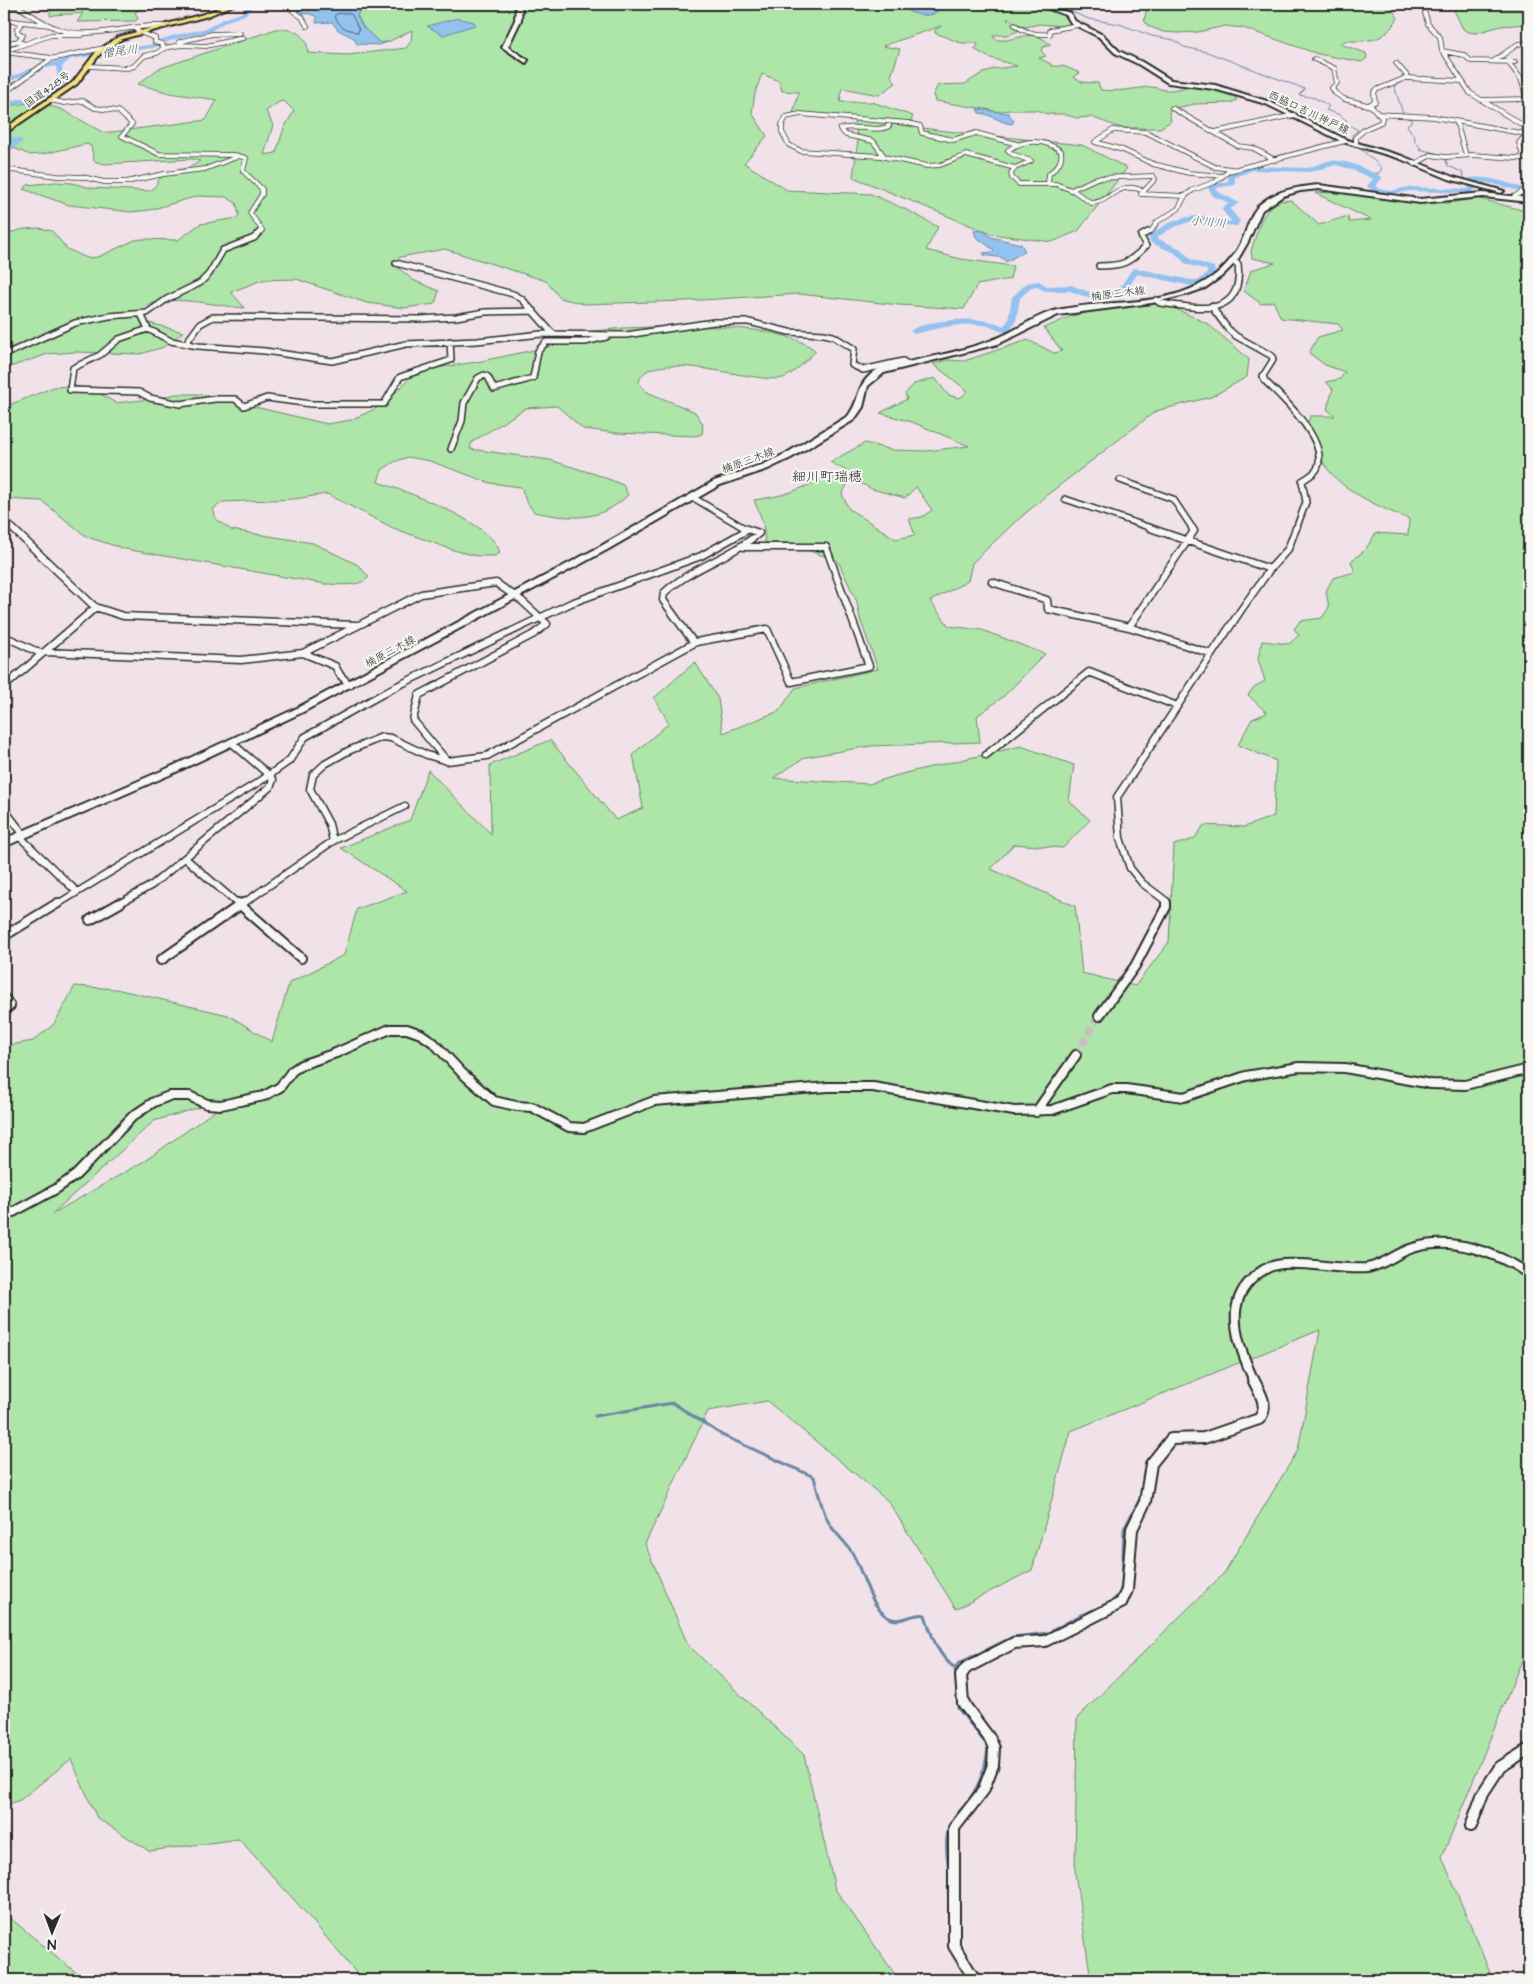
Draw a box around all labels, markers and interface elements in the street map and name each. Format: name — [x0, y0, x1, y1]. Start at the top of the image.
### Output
water label: 僧尾川 — [101, 41, 139, 62]
street label: 国道428号 — [21, 67, 74, 111]
street label: 西脇口吉川神戸線 — [1266, 87, 1352, 138]
water label: 小川川 — [1189, 212, 1227, 233]
street label: 楠原三木線 — [1090, 283, 1146, 304]
street label: 楠原三木線 — [720, 444, 777, 477]
district label: 細川町瑞穂 — [792, 467, 862, 487]
street label: 楠原三木線 — [362, 632, 418, 671]
north arrow — [28, 1906, 78, 1956]
text: N — [47, 1934, 56, 1954]

